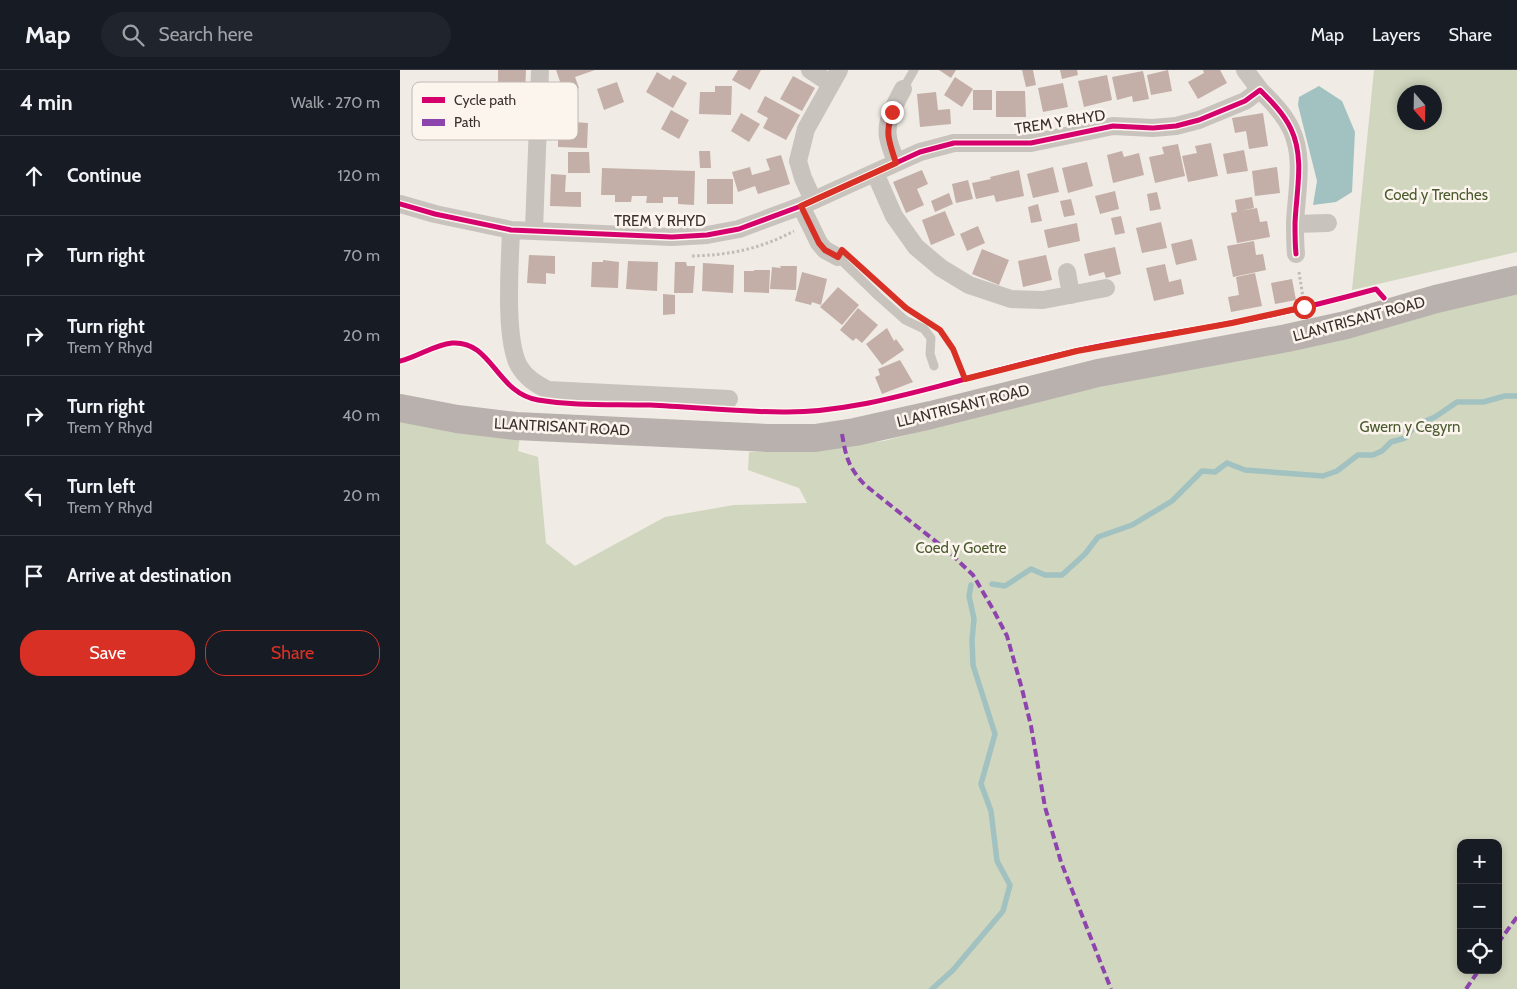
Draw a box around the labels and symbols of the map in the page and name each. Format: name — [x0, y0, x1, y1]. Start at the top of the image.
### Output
legend — [412, 82, 578, 140]
north arrow — [1397, 85, 1442, 130]
text: Cycle path — [454, 91, 516, 109]
route end — [881, 101, 904, 124]
street label: TREM Y RHYD — [1013, 106, 1107, 138]
text: Path — [454, 113, 481, 131]
park label: Coed y Trenches — [1384, 186, 1488, 204]
street label: TREM Y RHYD — [614, 212, 706, 230]
street label: LLANTRISANT ROAD — [1291, 293, 1427, 345]
route start — [1293, 296, 1316, 319]
street label: LLANTRISANT ROAD — [895, 381, 1031, 431]
street label: LLANTRISANT ROAD — [494, 414, 631, 440]
park label: Gwern y Cegyrn — [1360, 418, 1460, 436]
park label: Coed y Goetre — [916, 539, 1007, 557]

